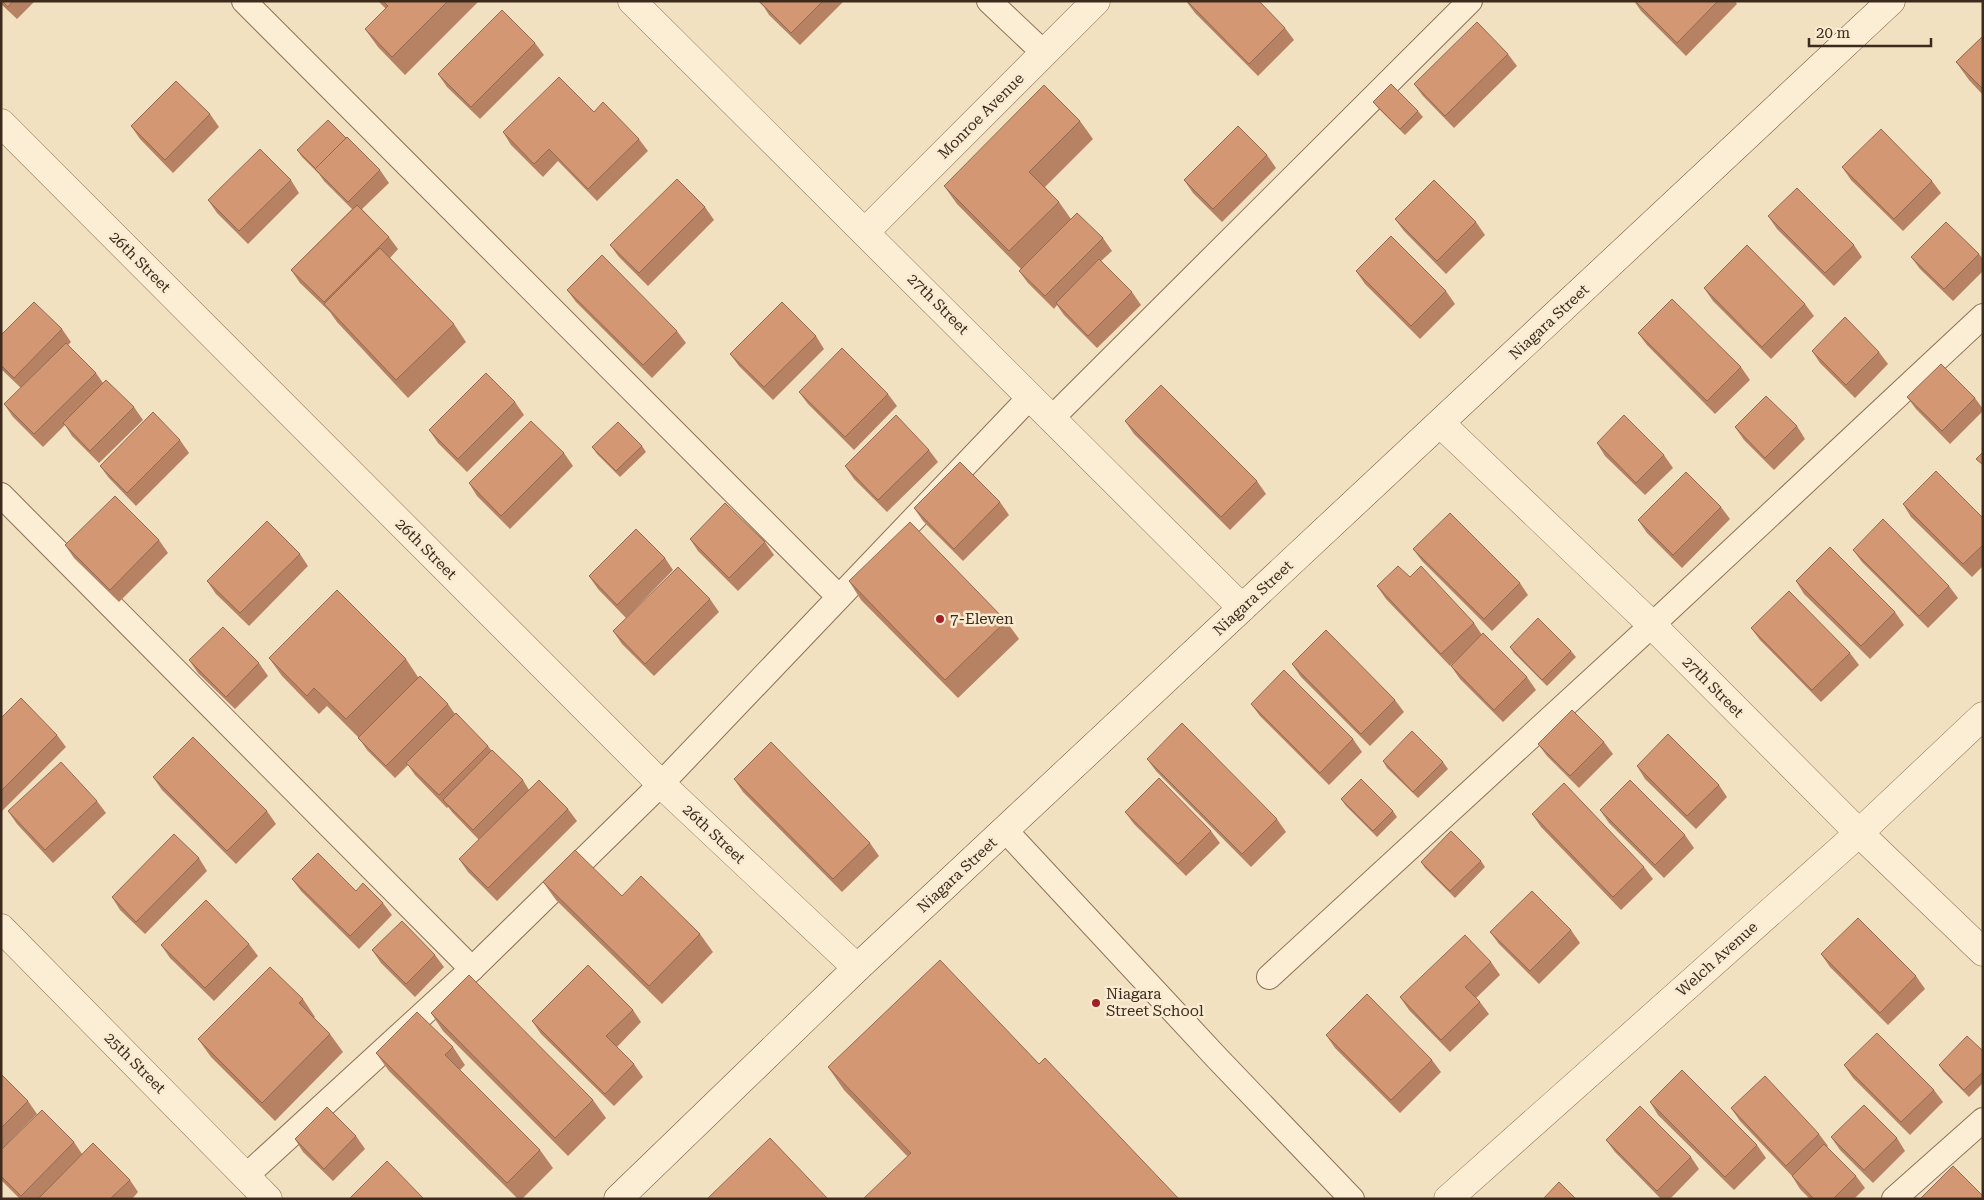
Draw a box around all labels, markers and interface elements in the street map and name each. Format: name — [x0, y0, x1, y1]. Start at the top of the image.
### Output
scale bar — [1809, 15, 1932, 47]
text: 20 m — [1816, 24, 1851, 42]
street label: Monroe Avenue — [934, 69, 1028, 163]
street label: 26th Street — [106, 228, 175, 297]
street label: 27th Street — [904, 270, 973, 339]
street label: Niagara Street — [1505, 280, 1593, 363]
street label: 26th Street — [392, 515, 461, 584]
street label: Niagara Street — [1209, 556, 1297, 639]
place label: 7-Eleven — [950, 610, 1014, 628]
marker: 7-Eleven — [934, 613, 946, 625]
street label: 27th Street — [1679, 653, 1748, 722]
street label: 26th Street — [679, 801, 749, 868]
street label: Niagara Street — [913, 833, 1001, 916]
street label: Welch Avenue — [1673, 918, 1761, 1000]
place label: Niagara Street School — [1106, 985, 1204, 1020]
marker: Niagara Street School — [1090, 997, 1102, 1009]
street label: 25th Street — [101, 1029, 170, 1098]

